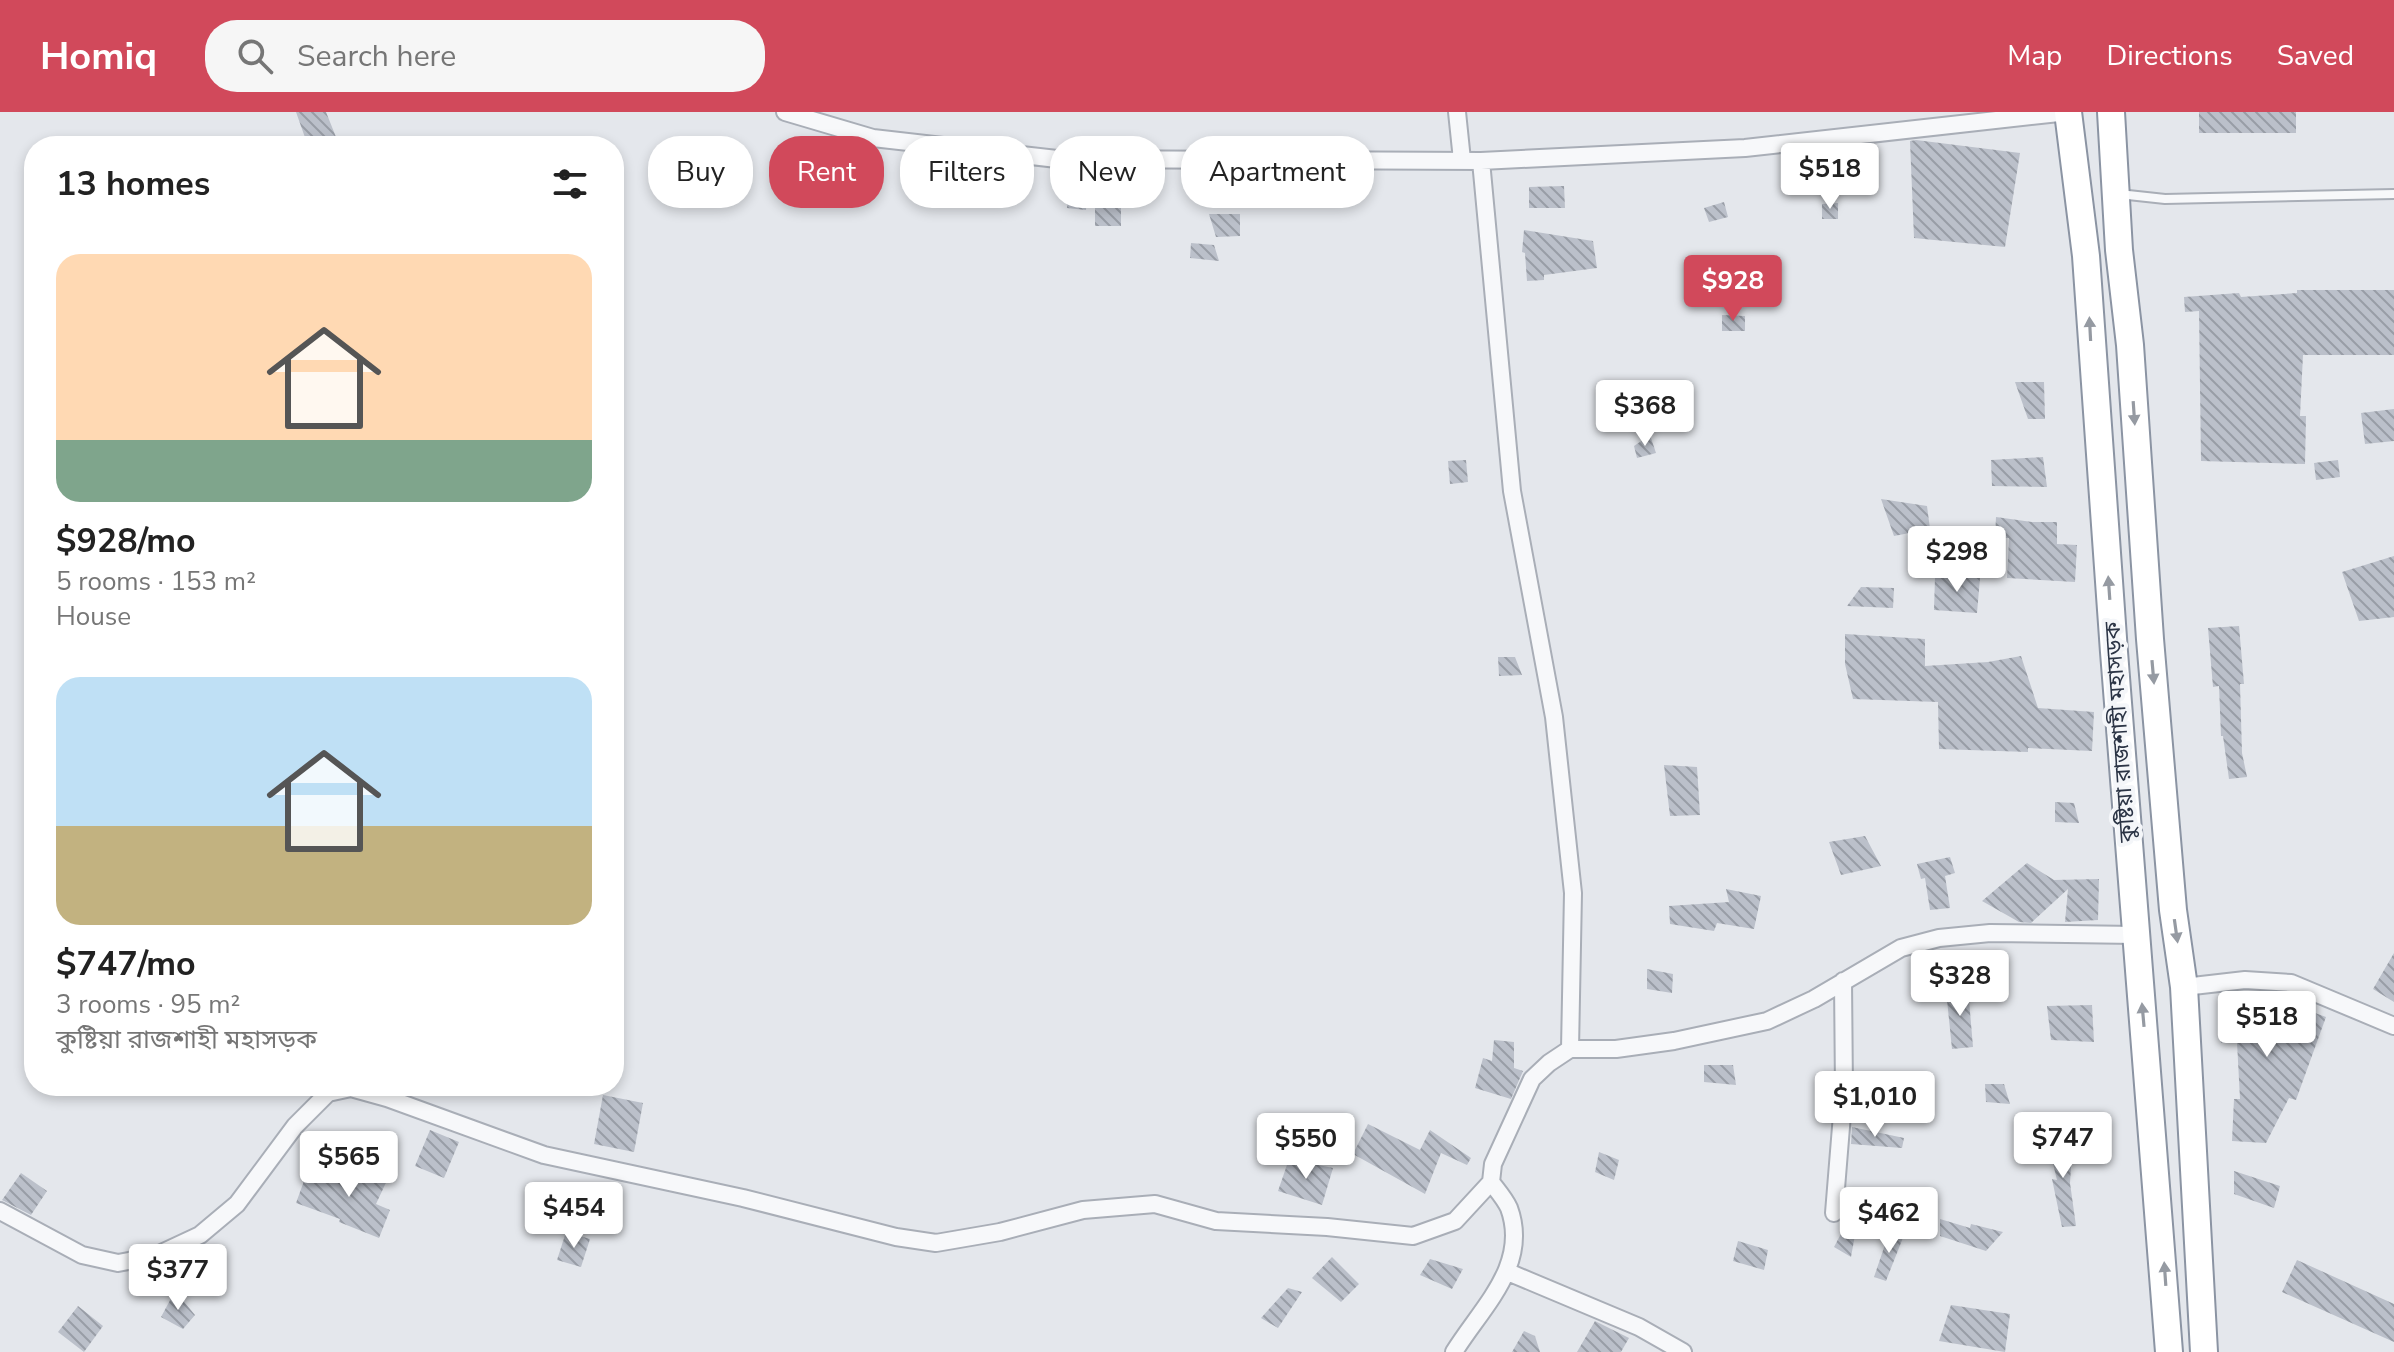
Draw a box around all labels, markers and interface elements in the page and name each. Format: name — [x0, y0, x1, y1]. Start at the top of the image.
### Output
search box — [205, 20, 765, 92]
text: Homiq — [40, 31, 157, 82]
icon: search — [233, 34, 277, 78]
text: Search here — [297, 36, 456, 77]
text: Map — [2007, 37, 2062, 75]
text: Directions — [2106, 37, 2233, 75]
text: Saved — [2277, 37, 2354, 75]
chip: Buy — [648, 136, 753, 208]
chip: Rent — [769, 136, 884, 208]
chip: Filters — [900, 136, 1034, 208]
chip: New — [1050, 136, 1165, 208]
chip: Apartment — [1181, 136, 1374, 208]
pin: $518 — [1783, 143, 1877, 211]
text: $518 — [1799, 151, 1861, 186]
text: 13 homes — [56, 161, 210, 207]
icon: filters — [548, 162, 592, 206]
pin: $928 — [1686, 255, 1780, 323]
text: $928 — [1702, 263, 1764, 298]
icon: home — [252, 306, 396, 450]
one-way arrow — [2083, 316, 2096, 341]
pin: $368 — [1598, 380, 1692, 448]
text: $368 — [1614, 388, 1676, 423]
one-way arrow — [2128, 401, 2141, 426]
text: $928/mo — [56, 518, 196, 564]
pin: $298 — [1910, 526, 2004, 594]
text: $298 — [1926, 534, 1988, 569]
text: 5 rooms · 153 m² — [56, 564, 256, 599]
one-way arrow — [2102, 575, 2115, 600]
text: House — [56, 599, 131, 634]
street label: কুষ্টিয়া রাজশাহী মহাসড়ক — [2097, 621, 2143, 844]
one-way arrow — [2147, 660, 2160, 685]
icon: home — [252, 729, 396, 873]
one-way arrow — [2170, 919, 2183, 944]
text: $747/mo — [56, 941, 196, 987]
pin: $328 — [1913, 950, 2007, 1018]
text: $328 — [1929, 958, 1991, 993]
text: 3 rooms · 95 m² — [56, 987, 240, 1022]
pin: $518 — [2220, 991, 2314, 1059]
text: $518 — [2236, 999, 2298, 1034]
one-way arrow — [2136, 1002, 2149, 1027]
text: কুষ্টিয়া রাজশাহী মহাসড়ক — [56, 1022, 317, 1057]
pin: $1,010 — [1810, 1071, 1940, 1139]
text: $1,010 — [1833, 1079, 1917, 1114]
pin: $747 — [2016, 1112, 2110, 1180]
pin: $550 — [1259, 1113, 1353, 1181]
text: $747 — [2032, 1120, 2094, 1155]
text: $550 — [1275, 1121, 1337, 1156]
pin: $565 — [302, 1131, 396, 1199]
text: $565 — [318, 1139, 380, 1174]
pin: $454 — [527, 1182, 621, 1250]
pin: $462 — [1842, 1187, 1936, 1255]
text: $454 — [543, 1190, 605, 1225]
text: $462 — [1858, 1195, 1920, 1230]
pin: $377 — [131, 1244, 225, 1312]
text: $377 — [147, 1252, 209, 1287]
one-way arrow — [2158, 1261, 2171, 1286]

